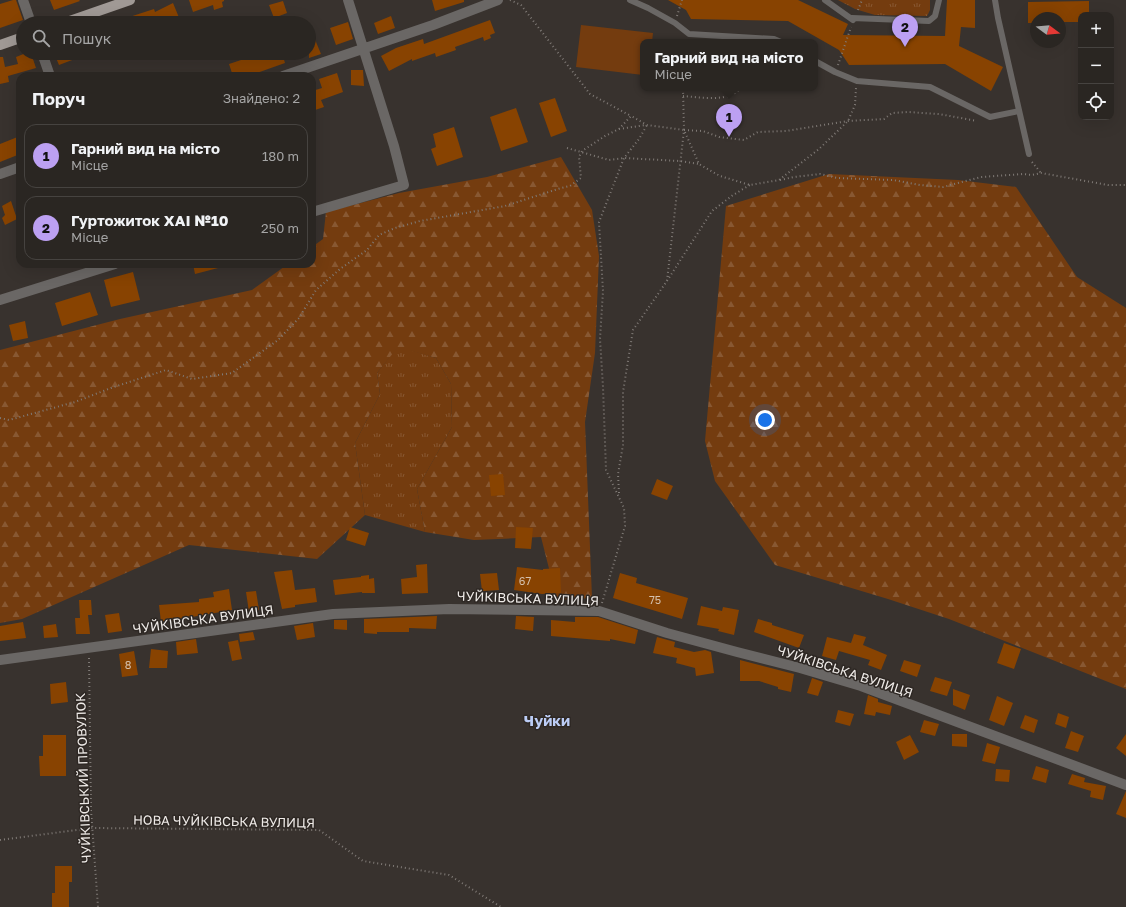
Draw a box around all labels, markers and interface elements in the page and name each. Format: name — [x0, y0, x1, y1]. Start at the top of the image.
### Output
north arrow — [1030, 12, 1066, 48]
map controls — [1078, 12, 1114, 120]
button: + — [1078, 12, 1114, 48]
pin: 2 — [892, 14, 918, 47]
search box — [16, 16, 316, 60]
icon: search — [30, 27, 52, 49]
text: Пошук — [62, 29, 111, 47]
popup — [640, 39, 818, 91]
text: Гарний вид на місто — [655, 48, 803, 66]
button: − — [1078, 48, 1114, 84]
text: Місце — [655, 66, 692, 82]
button: locate — [1078, 84, 1114, 120]
text: Поруч — [32, 88, 85, 109]
text: Знайдено: 2 — [223, 90, 300, 106]
pin: 1 — [716, 104, 742, 137]
text: Гарний вид на місто — [71, 139, 220, 157]
text: 1 — [43, 148, 49, 164]
text: 180 m — [262, 148, 299, 164]
text: Місце — [71, 157, 108, 173]
text: Гуртожиток ХАІ №10 — [71, 211, 228, 229]
text: 2 — [42, 220, 50, 236]
text: 250 m — [261, 220, 299, 236]
text: Місце — [71, 229, 108, 245]
your location — [755, 410, 775, 430]
house number: 67 — [519, 574, 531, 587]
street label: ЧУЙКІВСЬКА ВУЛИЦЯ — [457, 588, 599, 608]
house number: 75 — [649, 593, 661, 606]
street label: ЧУЙКІВСЬКА ВУЛИЦЯ — [132, 601, 274, 637]
street label: ЧУЙКІВСЬКА ВУЛИЦЯ — [775, 641, 915, 701]
house number: 8 — [125, 658, 132, 671]
street label: ЧУЙКІВСЬКИЙ ПРОВУЛОК — [72, 692, 94, 864]
district label: Чуйки — [524, 711, 570, 729]
street label: НОВА ЧУЙКІВСЬКА ВУЛИЦЯ — [133, 811, 315, 831]

